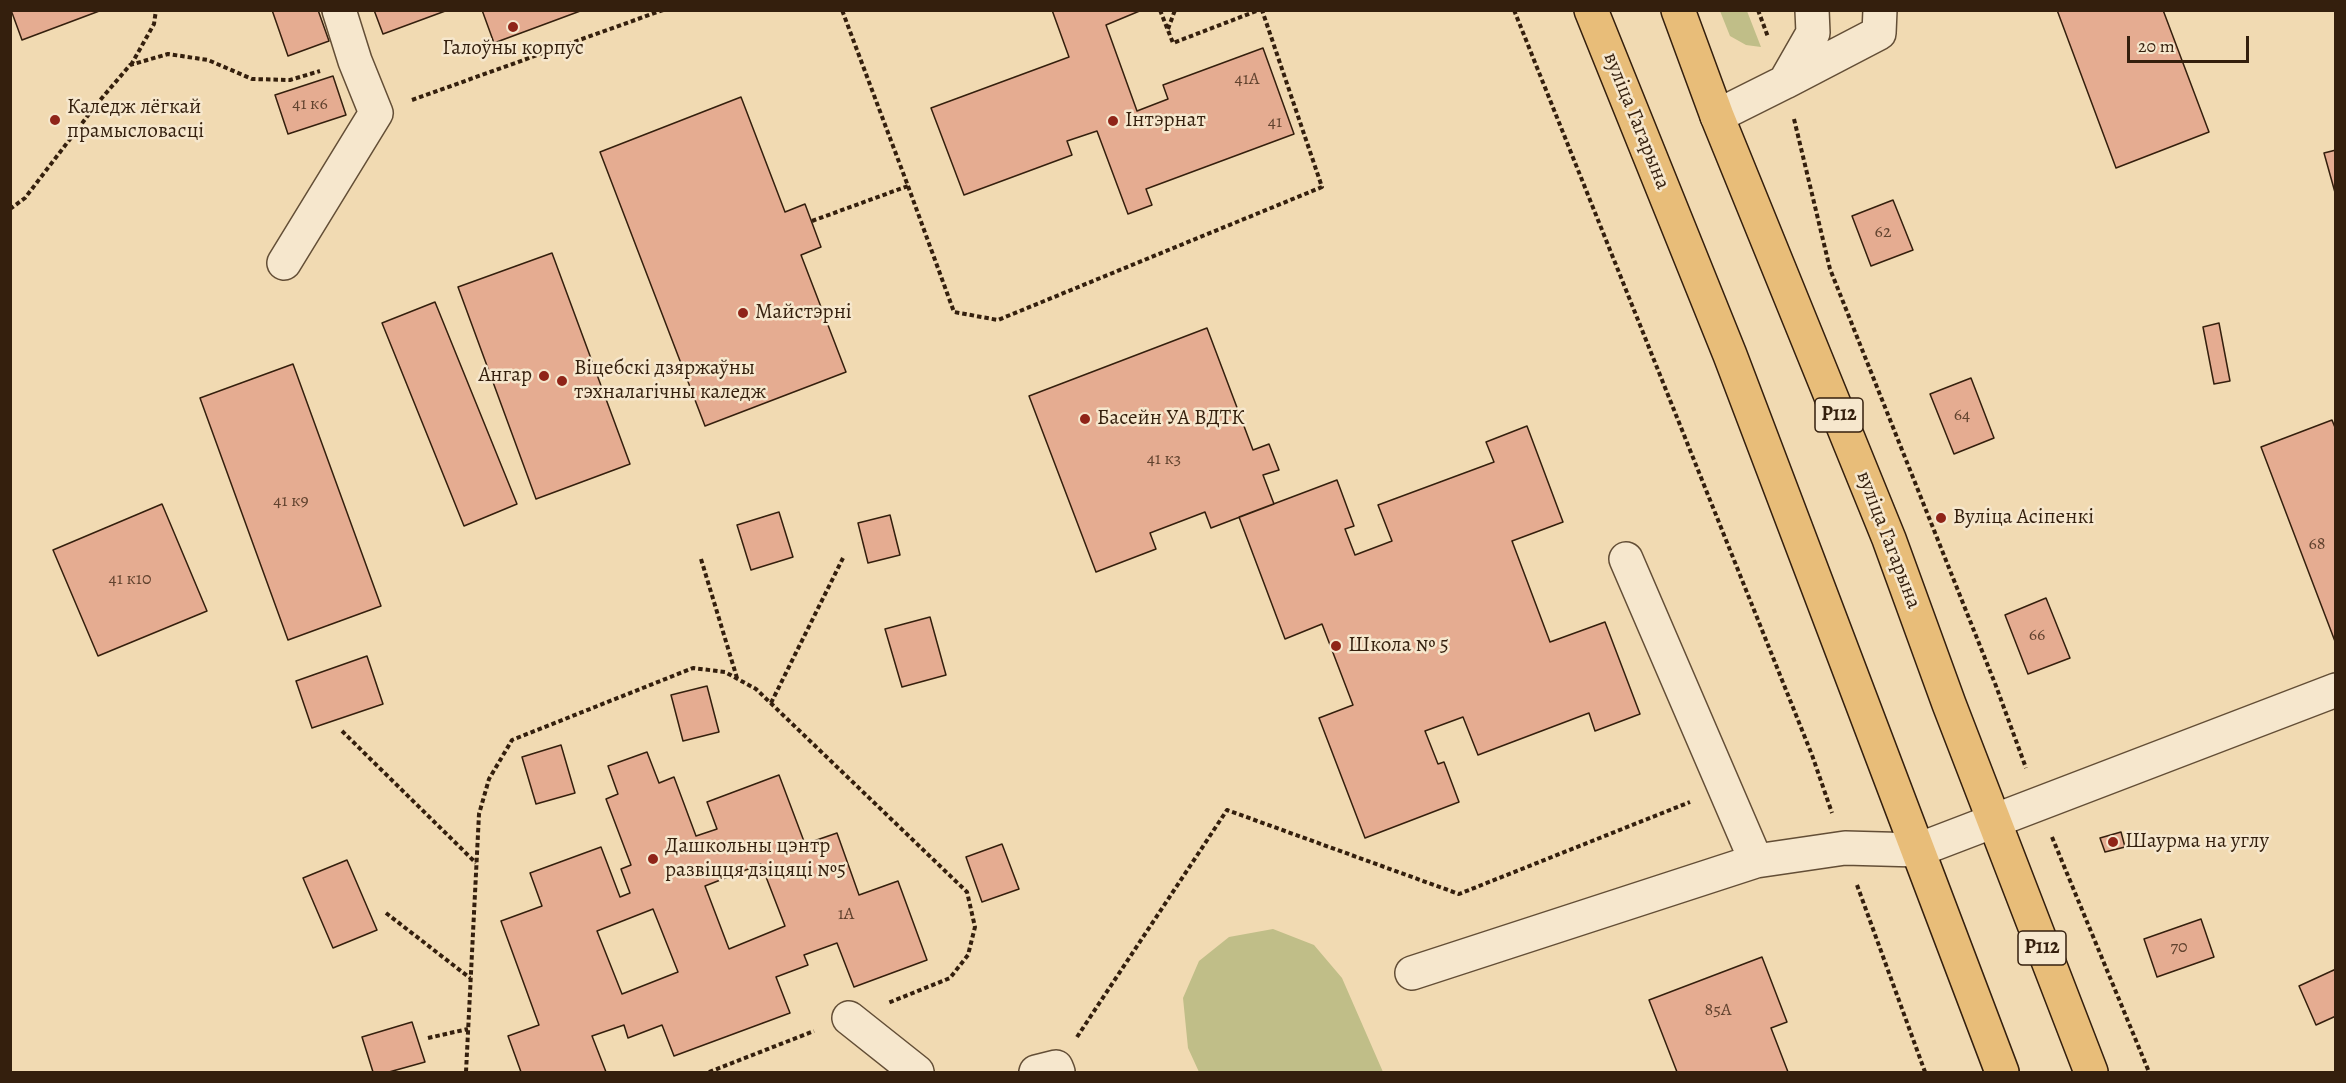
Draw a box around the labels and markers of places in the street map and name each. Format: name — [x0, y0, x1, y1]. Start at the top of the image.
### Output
marker: Галоўны корпус — [506, 20, 520, 34]
place label: Галоўны корпус — [442, 36, 584, 62]
place label: Каледж лёгкай прамысловасці — [67, 95, 204, 145]
place label: Інтэрнат — [1125, 108, 1206, 134]
marker: Каледж лёгкай прамысловасці — [48, 113, 62, 127]
marker: Інтэрнат — [1106, 114, 1120, 128]
place label: Майстэрні — [755, 300, 852, 326]
marker: Майстэрні — [736, 306, 750, 320]
place label: Віцебскі дзяржаўны тэхналагічны каледж — [574, 356, 766, 406]
place label: Ангар — [478, 363, 532, 389]
marker: Ангар — [537, 369, 551, 383]
marker: Віцебскі дзяржаўны тэхналагічны каледж — [555, 374, 569, 388]
place label: Басейн УА ВДТК — [1097, 406, 1245, 432]
marker: Басейн УА ВДТК — [1078, 412, 1092, 426]
place label: Вуліца Асіпенкі — [1953, 505, 2094, 531]
marker: Вуліца Асіпенкі — [1934, 511, 1948, 525]
place label: Школа № 5 — [1348, 633, 1449, 659]
marker: Школа № 5 — [1329, 639, 1343, 653]
place label: Шаурма на углу — [2125, 829, 2269, 855]
place label: Дашкольны цэнтр развіцця дзіцяці №5 — [665, 834, 846, 884]
marker: Шаурма на углу — [2106, 835, 2120, 849]
marker: Дашкольны цэнтр развіцця дзіцяці №5 — [646, 852, 660, 866]

